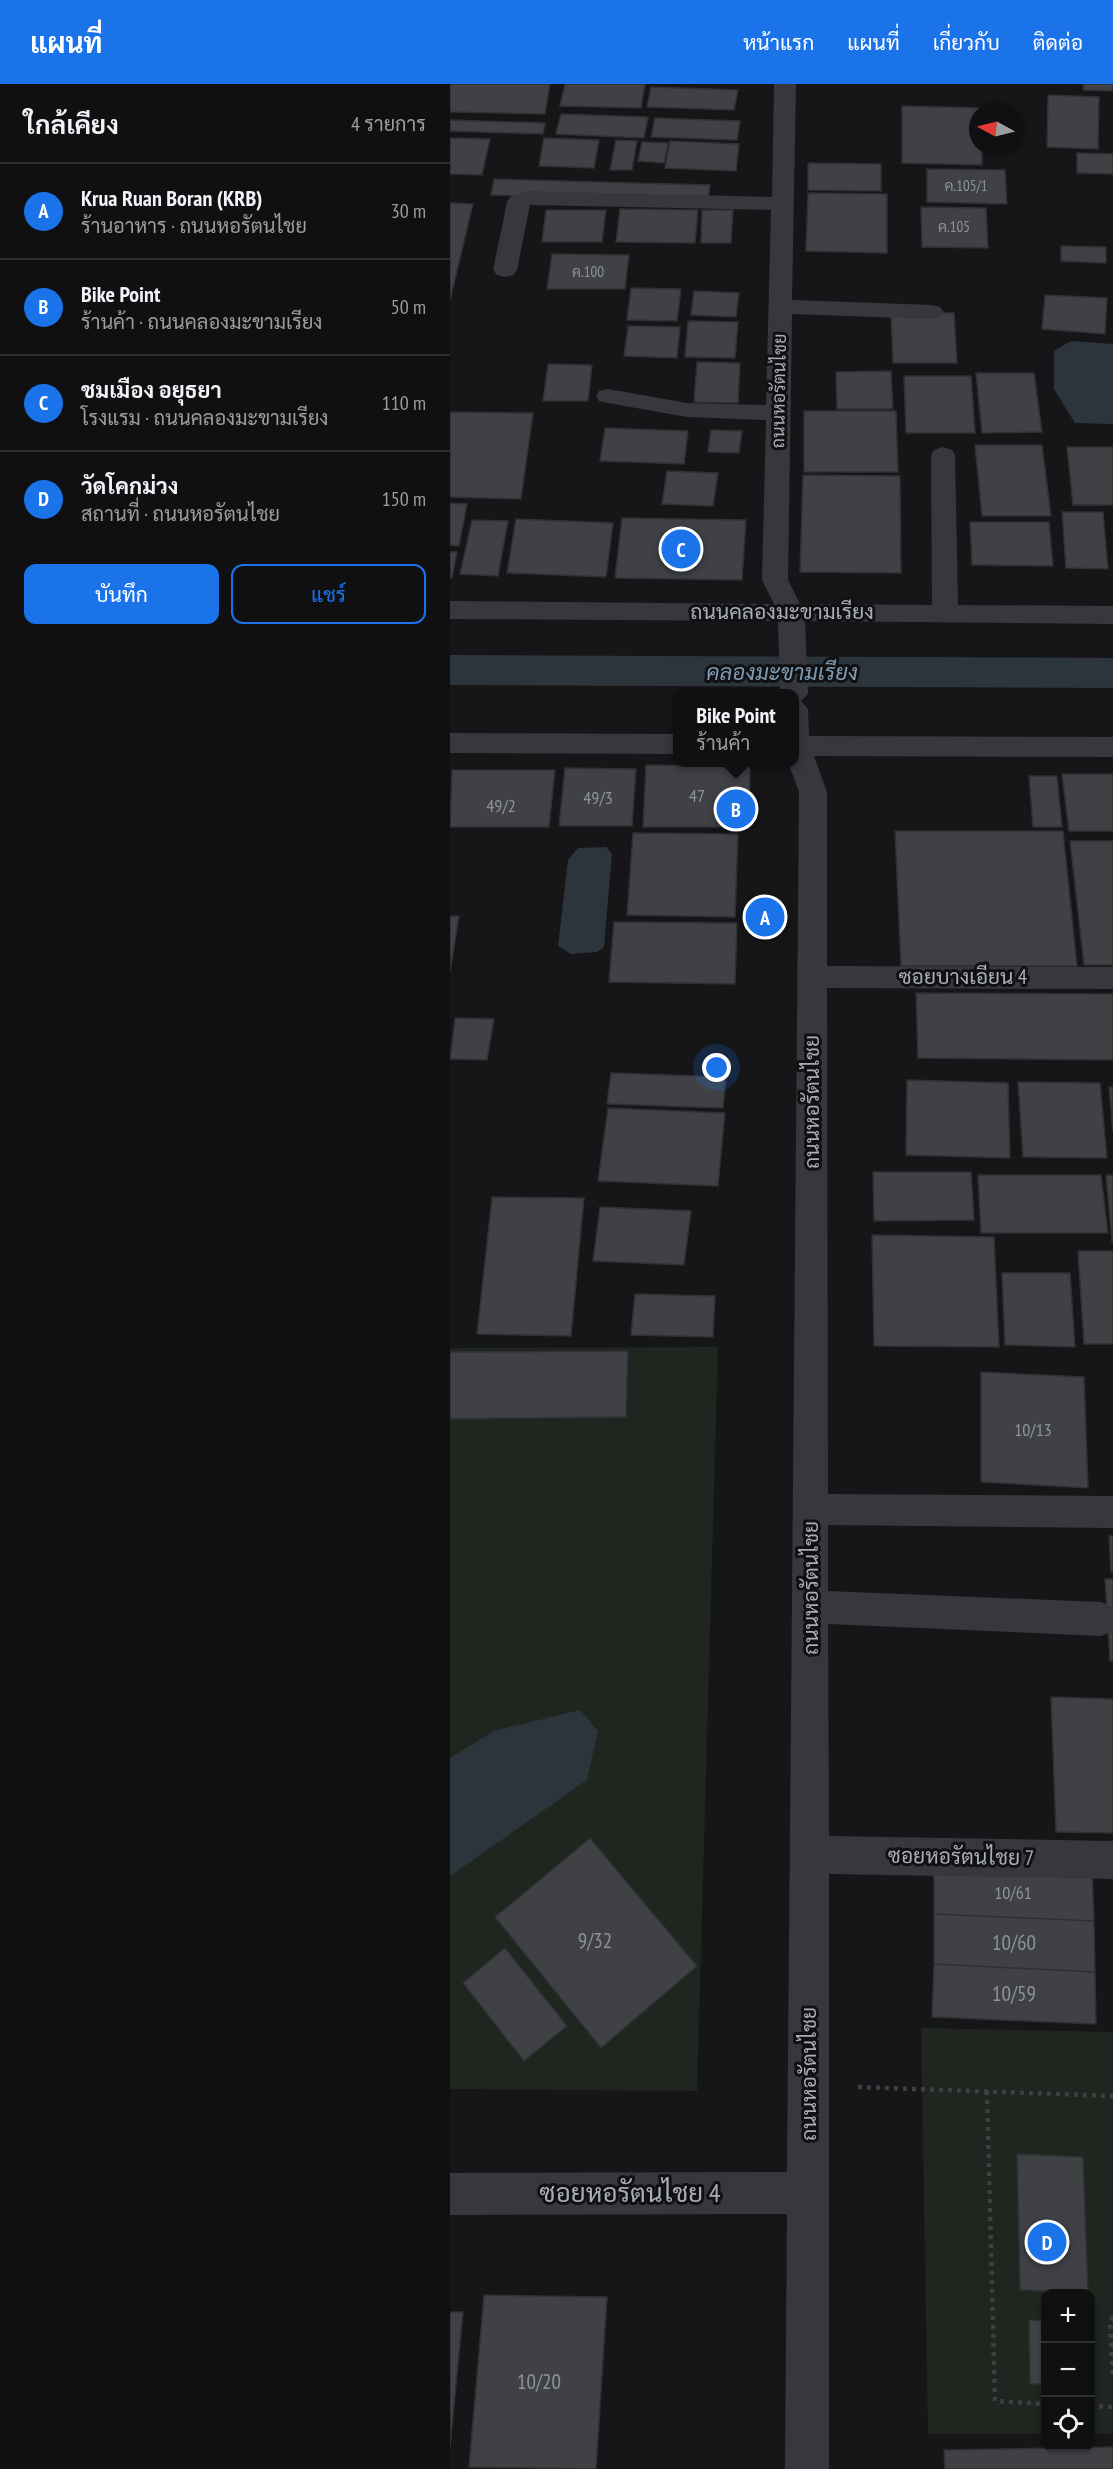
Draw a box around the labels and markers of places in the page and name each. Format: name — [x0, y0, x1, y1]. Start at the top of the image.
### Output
pin: C — [662, 526, 700, 572]
pin: B — [716, 786, 756, 832]
pin: A — [746, 894, 784, 940]
pin: D — [1028, 2220, 1066, 2264]

